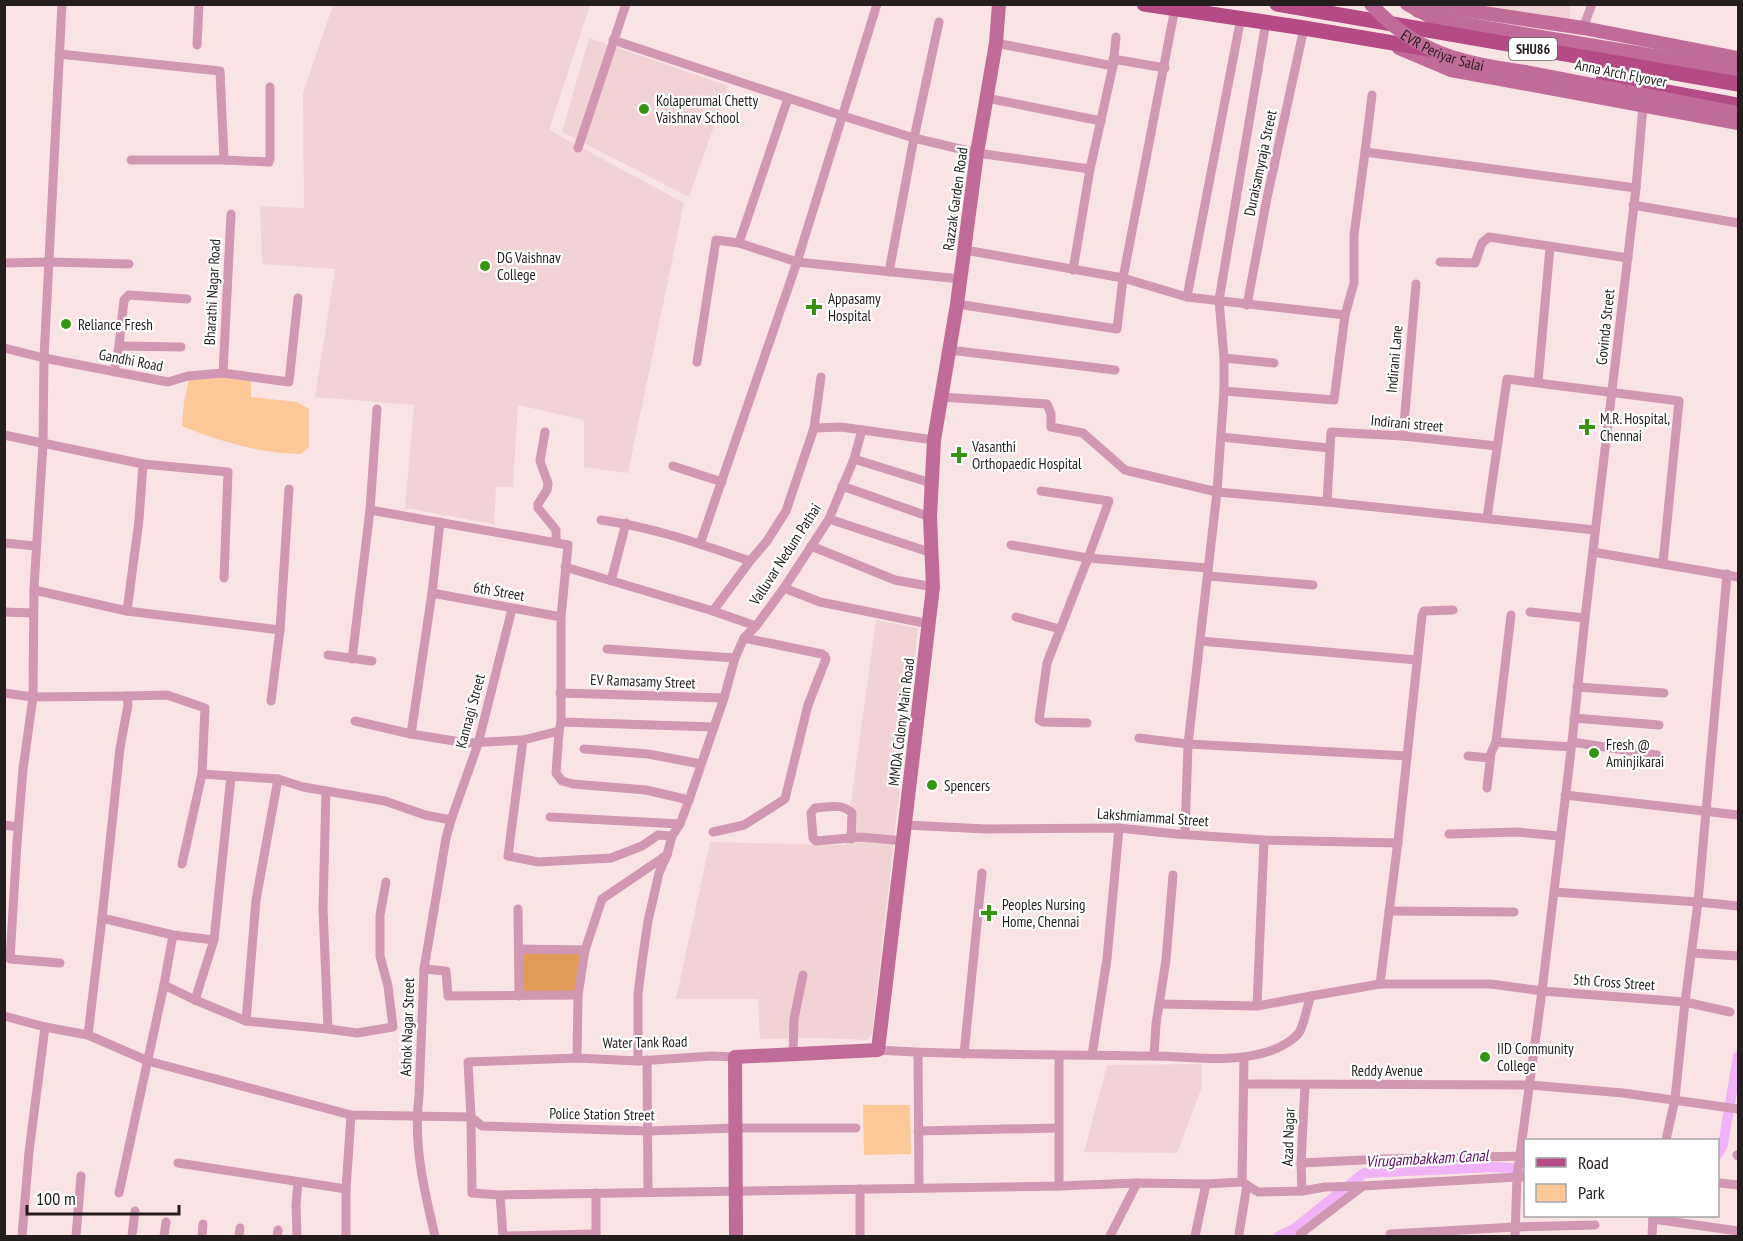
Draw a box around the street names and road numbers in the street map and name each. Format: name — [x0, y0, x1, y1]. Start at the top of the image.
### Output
street label: EVR Periyar Salai — [1398, 25, 1486, 75]
road number: SHU86 — [1509, 38, 1557, 60]
street label: Anna Arch Flyover — [1573, 55, 1669, 91]
street label: Duraisamyraja Street — [1240, 108, 1280, 218]
street label: Razzak Garden Road — [938, 146, 972, 252]
street label: Bharathi Nagar Road — [200, 238, 224, 346]
street label: Govinda Street — [1592, 288, 1618, 366]
street label: Indirani Lane — [1382, 324, 1406, 394]
street label: Gandhi Road — [97, 344, 165, 376]
street label: Indirani street — [1370, 410, 1444, 436]
street label: Valluvar Nedum Pathai — [744, 500, 825, 609]
street label: 6th Street — [472, 577, 526, 605]
street label: MMDA Colony Main Road — [884, 657, 918, 787]
street label: EV Ramasamy Street — [590, 670, 696, 692]
street label: Kannagi Street — [451, 672, 489, 750]
street label: Lakshmiammal Street — [1097, 804, 1209, 830]
street label: 5th Cross Street — [1572, 970, 1656, 994]
street label: Ashok Nagar Street — [396, 977, 418, 1077]
street label: Water Tank Road — [602, 1032, 688, 1052]
street label: Reddy Avenue — [1351, 1061, 1423, 1080]
street label: Police Station Street — [549, 1104, 655, 1124]
street label: Azad Nagar — [1277, 1107, 1299, 1167]

